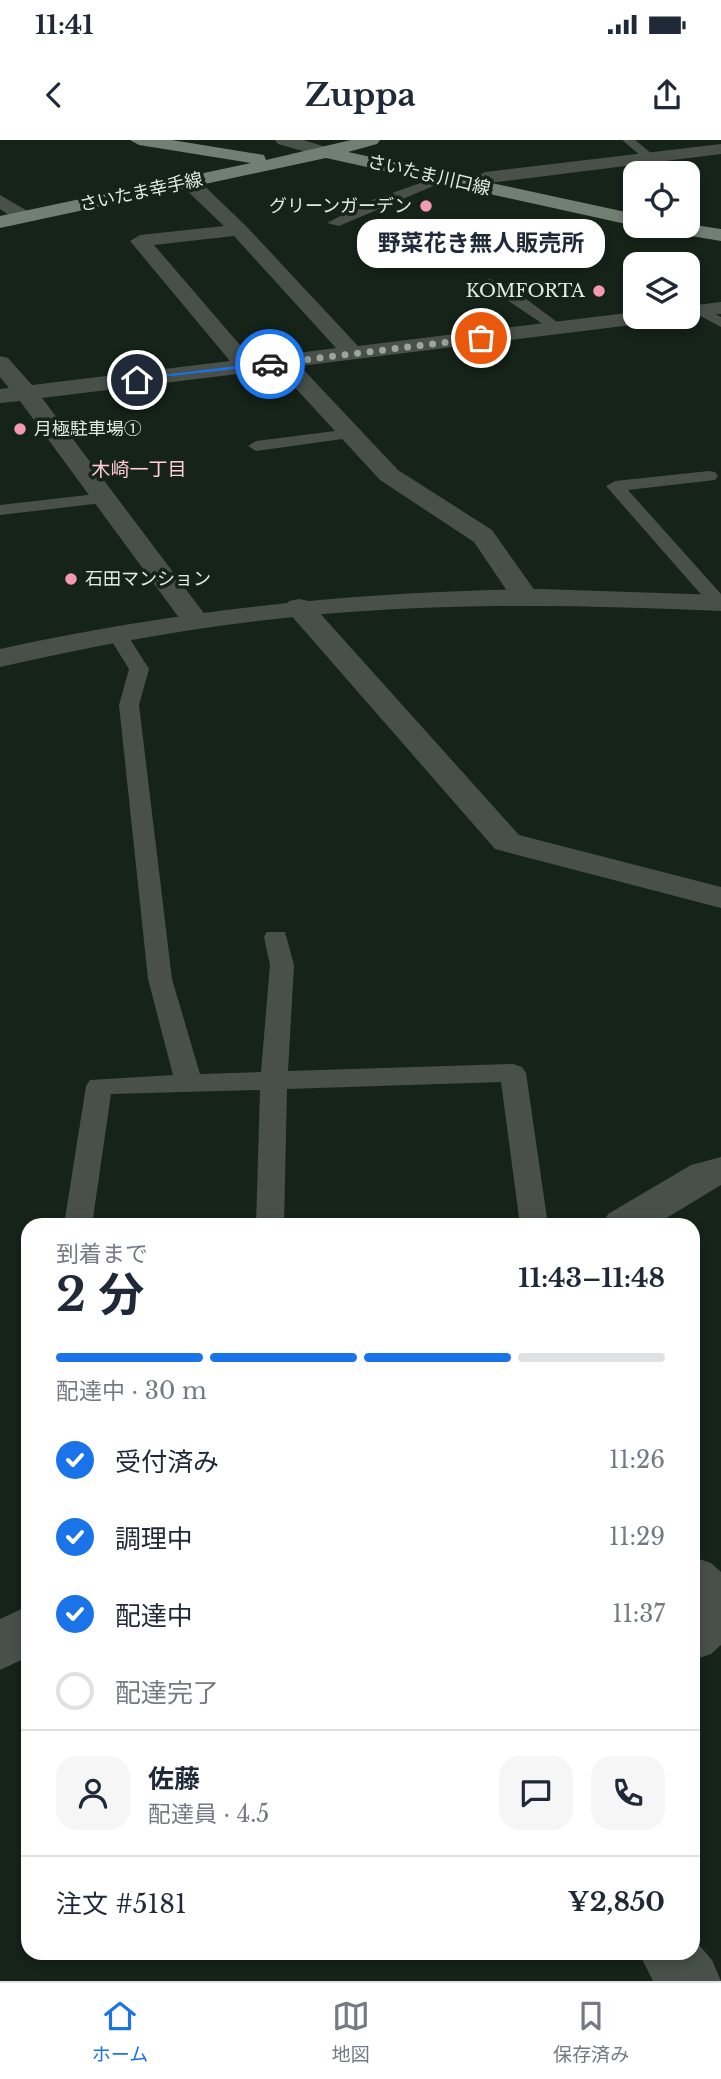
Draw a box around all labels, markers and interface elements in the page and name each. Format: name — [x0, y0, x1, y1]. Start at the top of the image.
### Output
text: 11:41 — [35, 9, 94, 41]
text: Zuppa — [305, 75, 416, 115]
icon: back — [35, 76, 73, 114]
icon: share — [648, 76, 686, 114]
street label: さいたま川口線 — [365, 150, 493, 200]
map controls — [623, 161, 700, 329]
button: locate — [623, 161, 700, 238]
street label: さいたま幸手線 — [77, 168, 205, 216]
place label: グリーンガーデン — [269, 195, 412, 217]
marker: グリーンガーデン — [418, 198, 434, 214]
callout: 野菜花き無人販売所 — [357, 219, 605, 268]
text: 野菜花き無人販売所 — [378, 229, 585, 257]
button: layers — [623, 252, 700, 329]
place label: KOMFORTA — [466, 280, 586, 302]
marker: KOMFORTA — [591, 283, 607, 299]
pin — [451, 308, 511, 368]
icon: bag — [462, 319, 500, 357]
courier — [235, 329, 305, 399]
icon: car — [251, 345, 289, 383]
pin — [107, 350, 167, 410]
icon: home — [118, 361, 156, 399]
place label: 月極駐車場① — [34, 418, 142, 440]
marker: 月極駐車場① — [12, 421, 28, 437]
district label: 木崎一丁目 — [91, 458, 187, 481]
place label: 石田マンション — [85, 568, 211, 590]
marker: 石田マンション — [63, 571, 79, 587]
text: 到着まで — [56, 1240, 148, 1268]
text: 11:43–11:48 — [518, 1262, 665, 1294]
text: 2 分 — [56, 1266, 144, 1323]
text: 配達中 · 30 m — [56, 1377, 207, 1405]
icon: check — [56, 1441, 94, 1479]
text: 受付済み — [115, 1446, 219, 1478]
text: 11:26 — [609, 1446, 665, 1474]
icon: check — [56, 1518, 94, 1556]
text: 調理中 — [115, 1523, 193, 1555]
text: 11:29 — [609, 1523, 665, 1551]
icon: check — [56, 1595, 94, 1633]
text: 配達中 — [115, 1600, 193, 1632]
text: 11:37 — [612, 1600, 665, 1628]
text: 配達完了 — [115, 1677, 219, 1709]
button: person — [56, 1756, 130, 1830]
button: chat — [499, 1756, 573, 1830]
button: phone — [591, 1756, 665, 1830]
text: 佐藤 — [148, 1763, 200, 1795]
text: 配達員 · 4.5 — [148, 1800, 269, 1828]
text: ¥2,850 — [568, 1886, 665, 1918]
text: 注文 #5181 — [56, 1888, 187, 1920]
tab: ホーム — [92, 1997, 148, 2066]
tab: 地図 — [332, 1997, 370, 2066]
tab: 保存済み — [553, 1997, 629, 2066]

